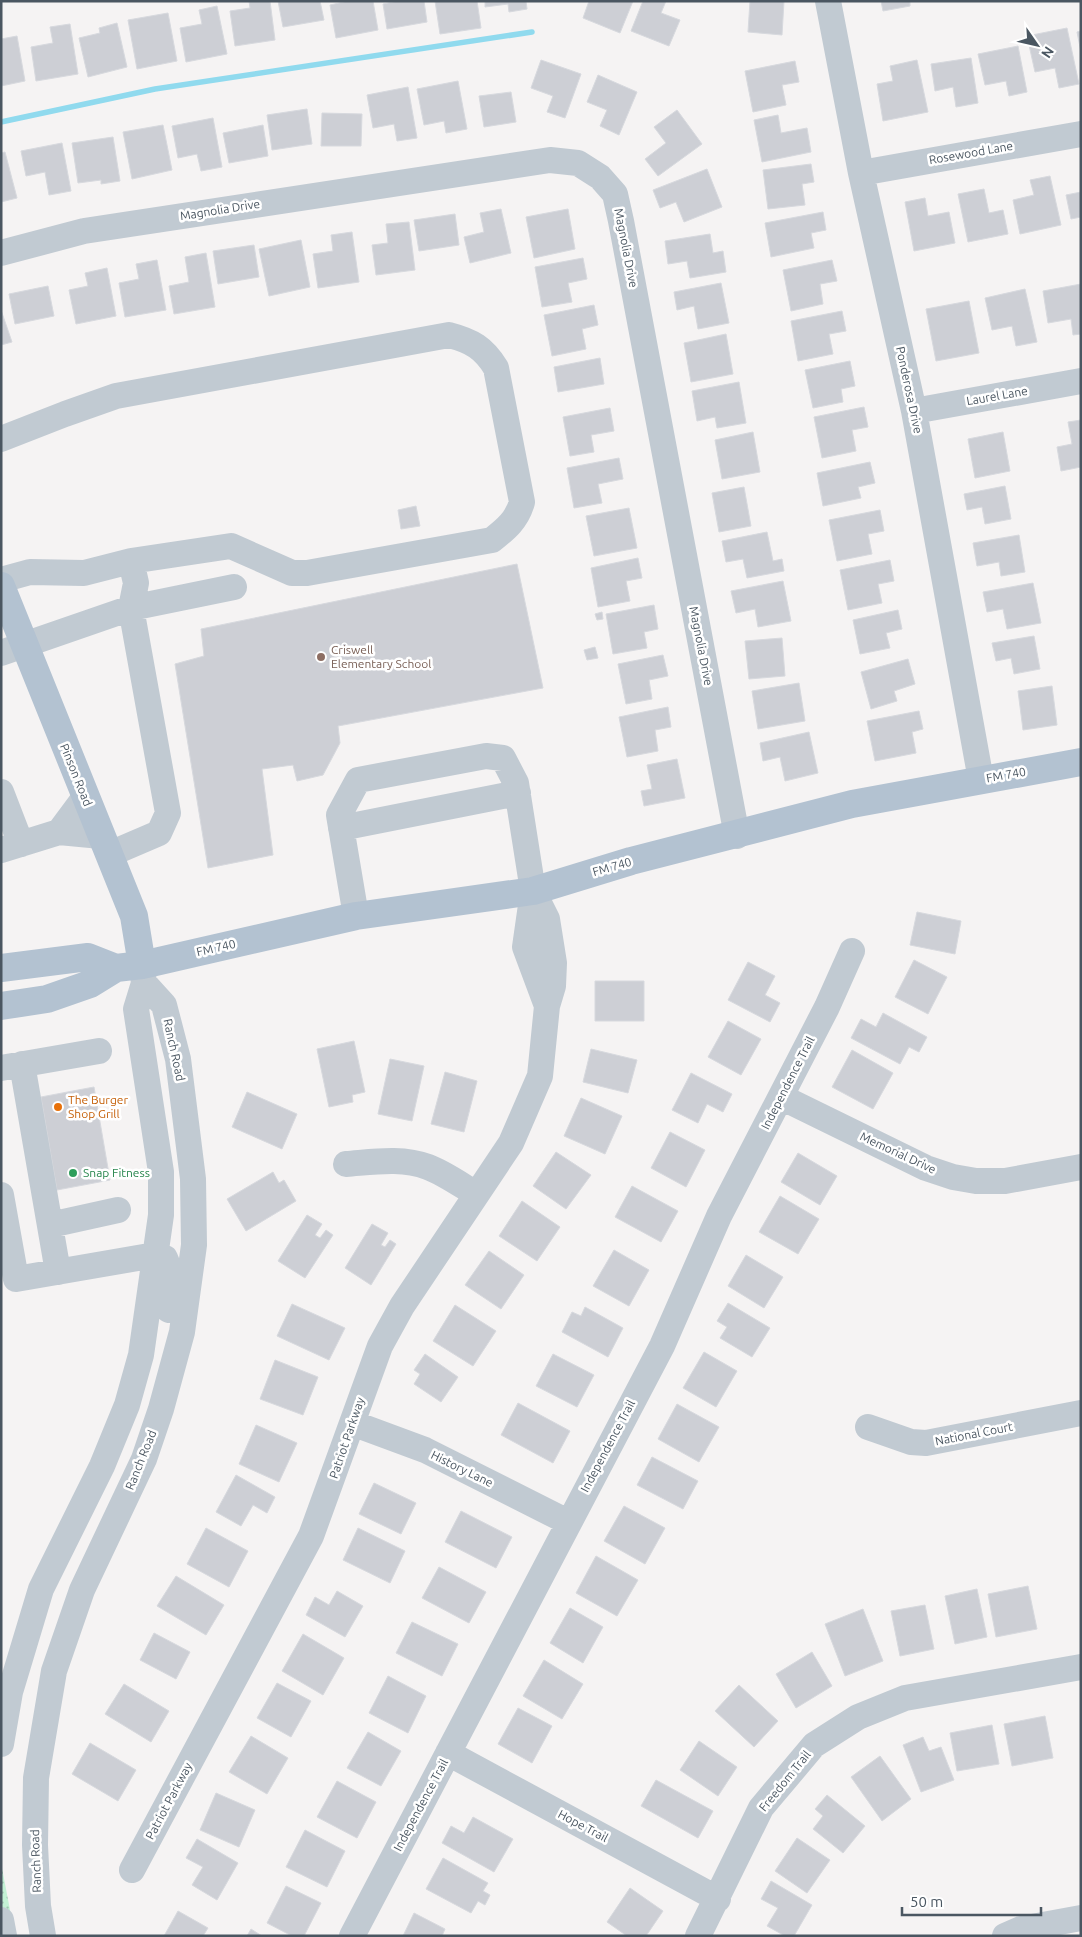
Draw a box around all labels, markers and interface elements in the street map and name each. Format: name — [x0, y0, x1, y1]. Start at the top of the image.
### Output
north arrow — [1012, 20, 1062, 70]
text: N — [1038, 43, 1057, 61]
street label: Rosewood Lane — [928, 139, 1014, 166]
street label: Magnolia Drive — [179, 197, 261, 222]
street label: Magnolia Drive — [612, 207, 641, 289]
street label: Ponderosa Drive — [894, 345, 925, 435]
street label: Laurel Lane — [965, 384, 1029, 407]
street label: Magnolia Drive — [687, 605, 716, 687]
place label: Criswell Elementary School — [331, 643, 431, 670]
marker: Criswell Elementary School — [315, 651, 327, 663]
street label: Pinson Road — [58, 742, 95, 808]
street label: FM 740 — [985, 765, 1027, 784]
street label: FM 740 — [591, 855, 633, 878]
street label: FM 740 — [195, 937, 237, 958]
street label: Ranch Road — [162, 1018, 187, 1082]
street label: Independence Trail — [758, 1034, 817, 1131]
place label: The Burger Shop Grill — [68, 1093, 128, 1120]
marker: The Burger Shop Grill — [52, 1101, 64, 1113]
street label: Memorial Drive — [858, 1129, 938, 1176]
place label: Snap Fitness — [83, 1166, 150, 1179]
marker: Snap Fitness — [67, 1167, 79, 1179]
street label: Patriot Parkway — [327, 1395, 367, 1480]
street label: Independence Trail — [578, 1397, 637, 1494]
street label: National Court — [934, 1420, 1014, 1447]
street label: Ranch Road — [123, 1428, 158, 1492]
street label: History Lane — [429, 1448, 495, 1489]
street label: Freedom Trail — [756, 1748, 813, 1814]
street label: Independence Trail — [391, 1756, 450, 1853]
street label: Patriot Parkway — [143, 1760, 194, 1841]
street label: Hope Trail — [556, 1807, 610, 1844]
street label: Ranch Road — [28, 1829, 43, 1893]
scale bar — [902, 1884, 1041, 1916]
text: 50 m — [910, 1893, 943, 1910]

